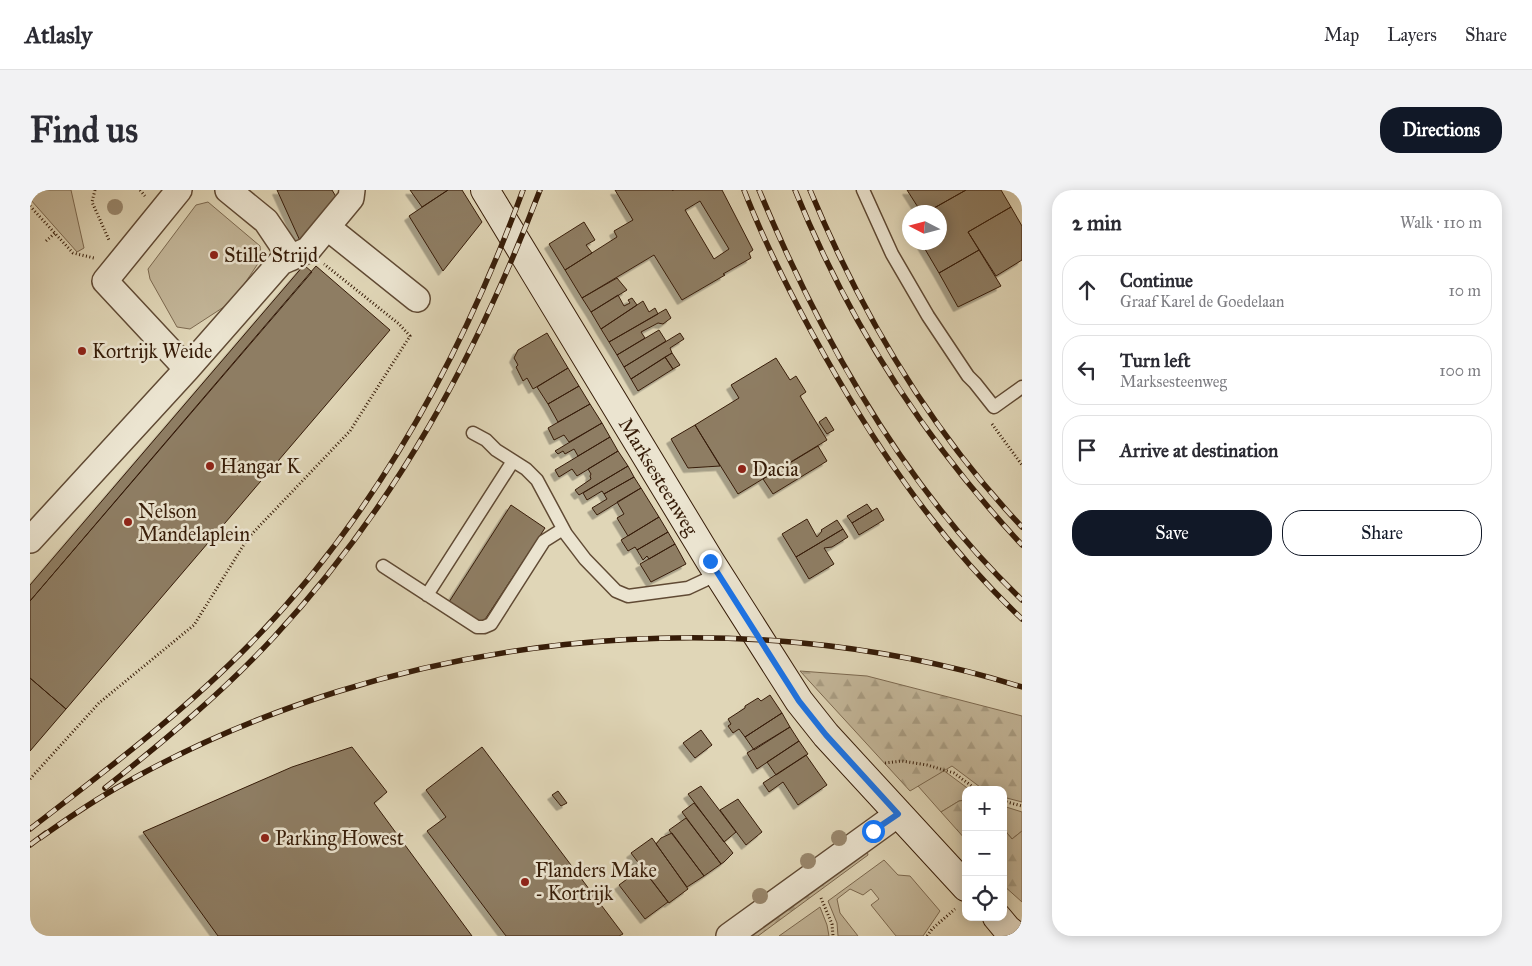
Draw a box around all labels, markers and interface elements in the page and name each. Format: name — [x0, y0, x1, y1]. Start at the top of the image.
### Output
text: Atlasly — [25, 20, 92, 50]
text: Map — [1324, 24, 1359, 46]
text: Layers — [1387, 24, 1437, 46]
text: Share — [1465, 24, 1507, 46]
button: Directions — [1380, 107, 1502, 153]
text: Find us — [30, 109, 138, 152]
north arrow — [902, 205, 947, 250]
text: 2 min — [1072, 210, 1122, 236]
text: Walk · 110 m — [1400, 213, 1482, 232]
place label: Stille Strijd — [224, 243, 318, 267]
marker: Stille Strijd — [208, 249, 220, 261]
text: Continue — [1120, 269, 1193, 292]
icon: ahead — [1073, 276, 1101, 304]
text: 10 m — [1449, 281, 1481, 300]
text: Graaf Karel de Goedelaan — [1120, 292, 1284, 311]
place label: Kortrijk Weide — [92, 339, 212, 363]
marker: Kortrijk Weide — [76, 345, 88, 357]
text: Turn left — [1120, 349, 1190, 372]
icon: left — [1073, 356, 1101, 384]
text: 100 m — [1439, 361, 1481, 380]
text: Marksesteenweg — [1120, 372, 1227, 391]
street label: Marksesteenweg — [614, 413, 704, 541]
icon: arrive — [1073, 436, 1101, 464]
text: Arrive at destination — [1120, 439, 1278, 462]
place label: Hangar K — [220, 454, 301, 479]
place label: Dacia — [752, 457, 799, 481]
marker: Hangar K — [204, 460, 216, 472]
marker: Dacia — [736, 463, 748, 475]
place label: Nelson Mandelaplein — [138, 499, 250, 546]
button: Save — [1072, 510, 1272, 556]
button: Share — [1282, 510, 1482, 556]
marker: Nelson Mandelaplein — [122, 516, 134, 528]
route end — [699, 550, 722, 573]
map controls — [962, 786, 1007, 921]
button: + — [962, 786, 1007, 831]
route start — [862, 820, 885, 843]
place label: Parking Howest — [275, 826, 404, 851]
button: − — [962, 831, 1007, 876]
marker: Parking Howest — [259, 832, 271, 844]
place label: Flanders Make - Kortrijk — [535, 858, 657, 905]
marker: Flanders Make - Kortrijk — [519, 876, 531, 888]
button: locate — [962, 876, 1007, 921]

